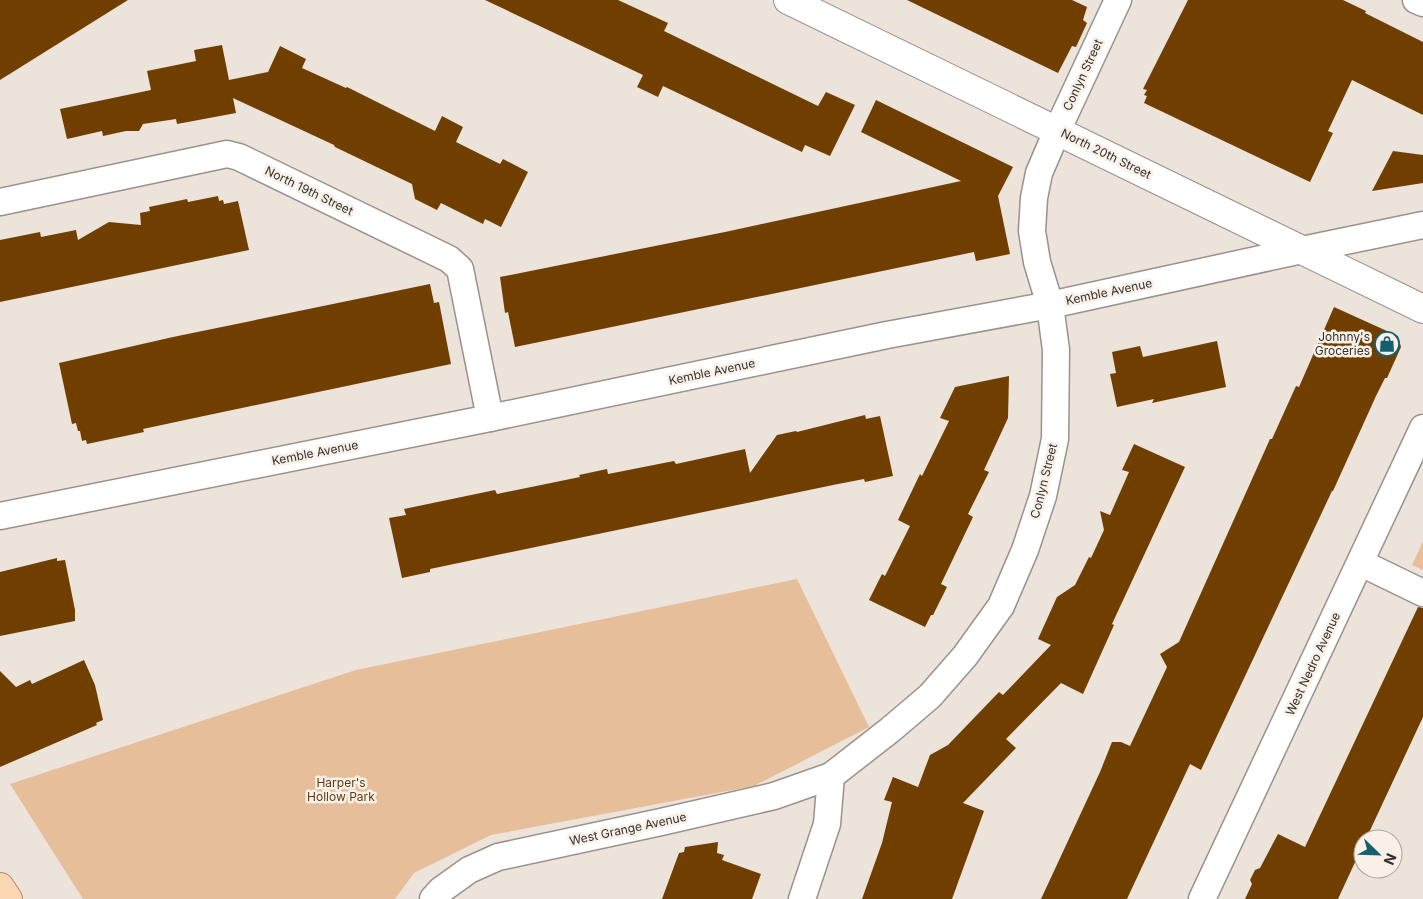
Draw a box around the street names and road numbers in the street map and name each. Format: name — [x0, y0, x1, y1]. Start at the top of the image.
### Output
street label: Conlyn Street — [1059, 37, 1106, 113]
street label: North 20th Street — [1059, 125, 1154, 182]
street label: North 19th Street — [263, 163, 356, 218]
street label: Kemble Avenue — [1064, 275, 1153, 308]
street label: Kemble Avenue — [667, 355, 756, 388]
street label: Kemble Avenue — [270, 437, 359, 468]
street label: Conlyn Street — [1027, 442, 1060, 520]
street label: West Nedro Avenue — [1282, 610, 1343, 718]
street label: West Grange Avenue — [568, 809, 688, 848]

